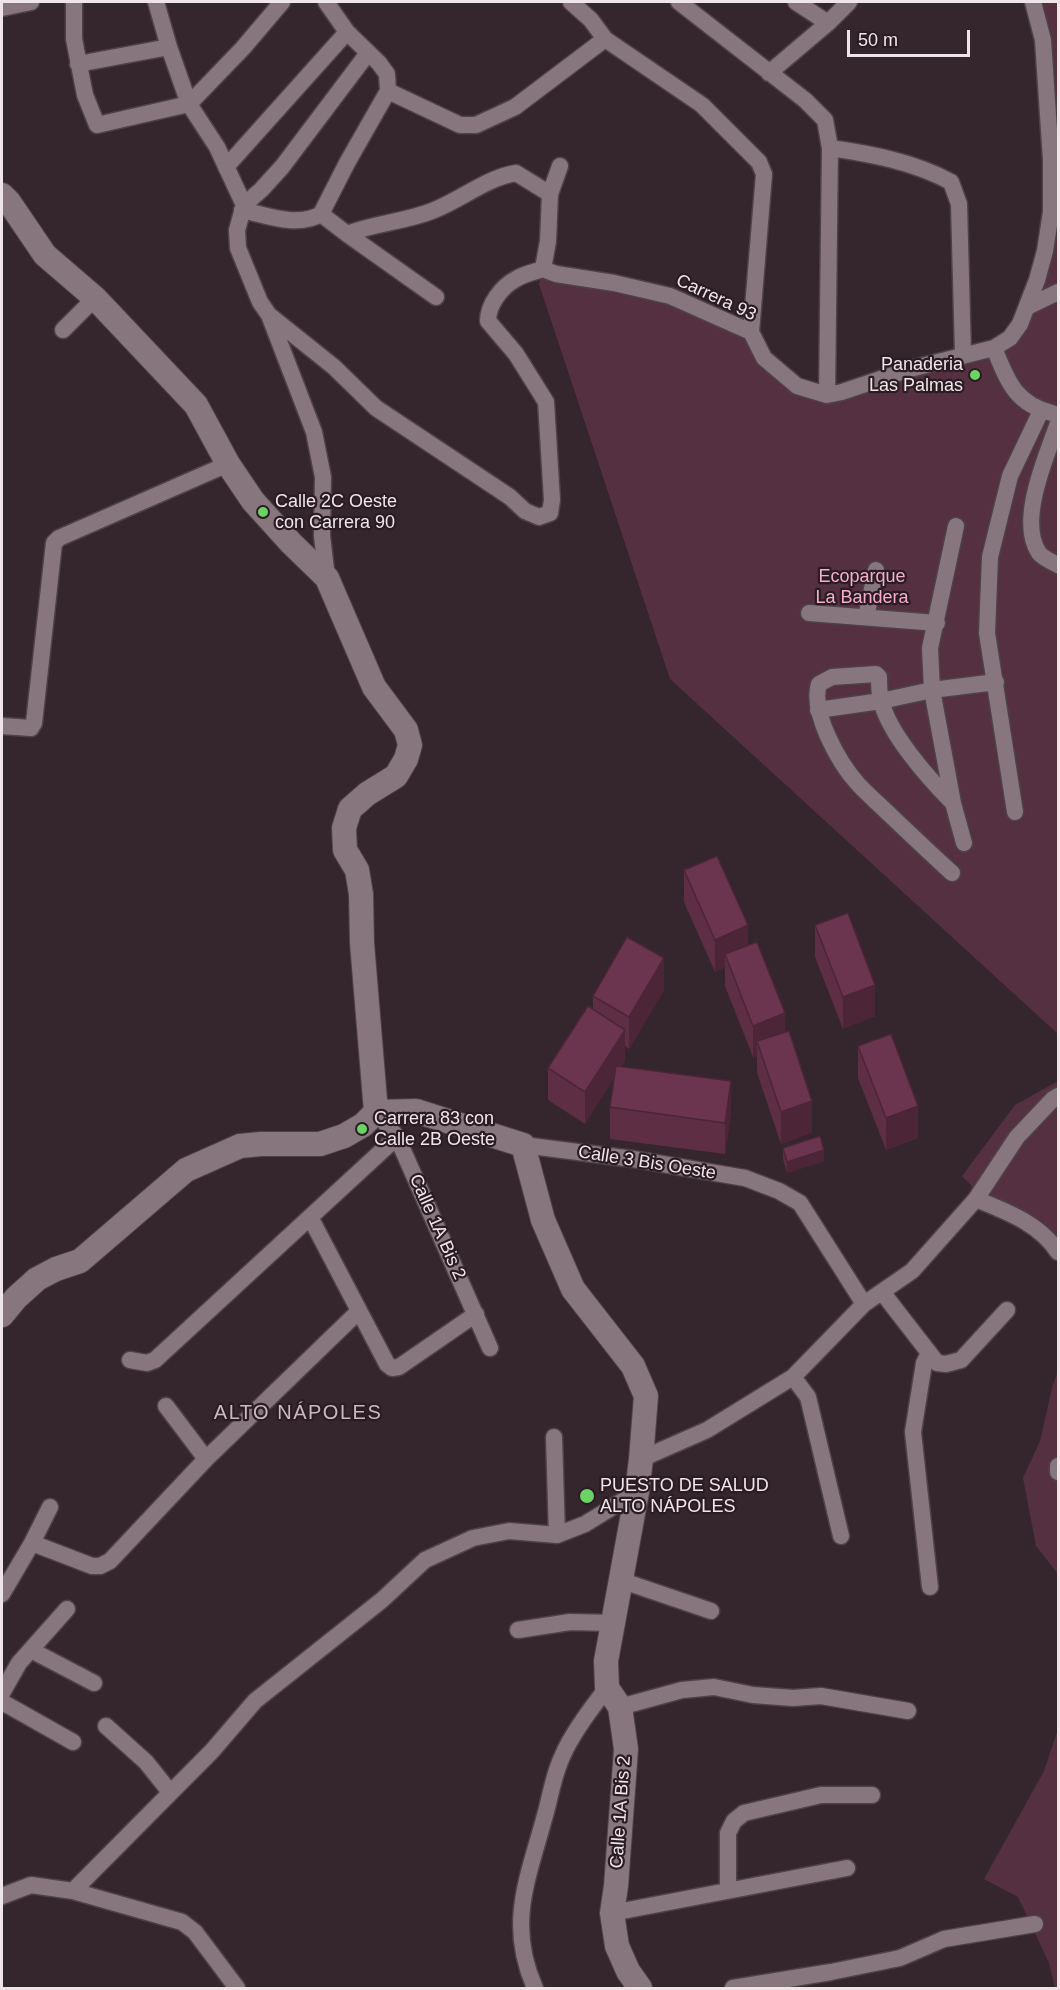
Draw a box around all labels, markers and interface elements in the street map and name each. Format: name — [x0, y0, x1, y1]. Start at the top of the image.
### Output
scale bar — [850, 18, 973, 56]
text: 50 m — [858, 30, 898, 50]
street label: Carrera 93 — [672, 270, 760, 326]
place label: Panaderia Las Palmas — [869, 354, 963, 397]
marker: Panaderia Las Palmas — [968, 368, 982, 382]
place label: Calle 2C Oeste con Carrera 90 — [275, 491, 397, 534]
marker: Calle 2C Oeste con Carrera 90 — [256, 505, 270, 519]
park label: Ecoparque La Bandera — [815, 566, 909, 608]
place label: Carrera 83 con Calle 2B Oeste — [374, 1108, 495, 1150]
marker: Carrera 83 con Calle 2B Oeste — [355, 1122, 369, 1136]
street label: Calle 3 Bis Oeste — [577, 1141, 717, 1185]
street label: Calle 1A Bis 2 — [404, 1171, 470, 1283]
district label: ALTO NÁPOLES — [214, 1401, 382, 1425]
place label: PUESTO DE SALUD ALTO NÁPOLES — [600, 1475, 769, 1518]
marker: PUESTO DE SALUD ALTO NÁPOLES — [578, 1487, 596, 1505]
street label: Calle 1A Bis 2 — [606, 1755, 636, 1869]

